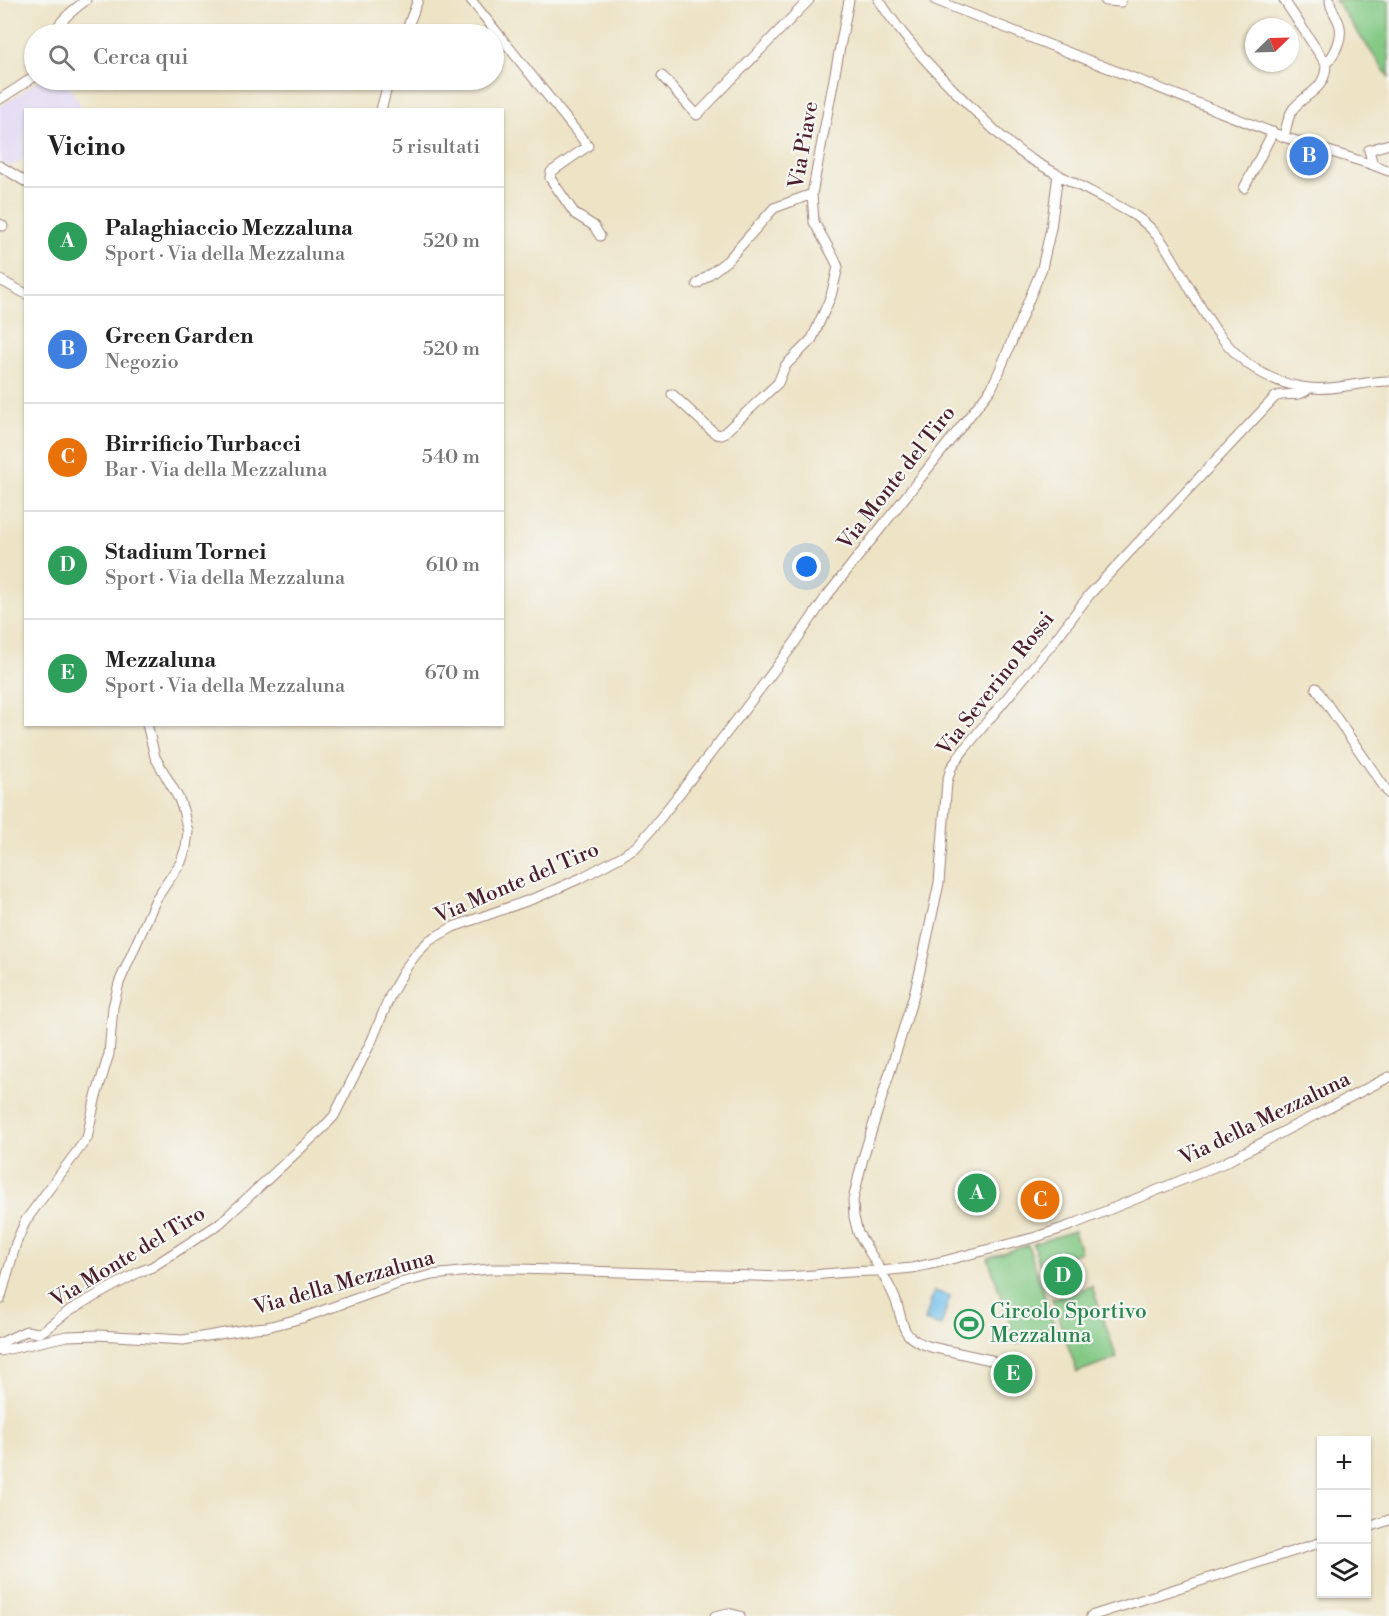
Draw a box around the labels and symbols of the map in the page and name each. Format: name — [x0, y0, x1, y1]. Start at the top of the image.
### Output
north arrow — [1245, 18, 1299, 72]
street label: Via Piave — [783, 99, 824, 192]
pin: B — [1290, 134, 1328, 178]
street label: Via Monte del Tiro — [832, 401, 961, 556]
your location — [792, 552, 821, 581]
street label: Via Severino Rossi — [931, 607, 1060, 762]
street label: Via Monte del Tiro — [430, 837, 603, 930]
street label: Via della Mezzaluna — [1174, 1066, 1355, 1172]
pin: A — [958, 1170, 996, 1216]
pin: C — [1020, 1178, 1060, 1222]
street label: Via Monte del Tiro — [45, 1201, 210, 1314]
street label: Via della Mezzaluna — [250, 1245, 438, 1322]
pin: D — [1044, 1254, 1082, 1298]
place label: Circolo Sportivo Mezzaluna — [990, 1299, 1147, 1349]
sports icon: Circolo Sportivo Mezzaluna — [953, 1308, 985, 1340]
pin: E — [994, 1352, 1032, 1396]

